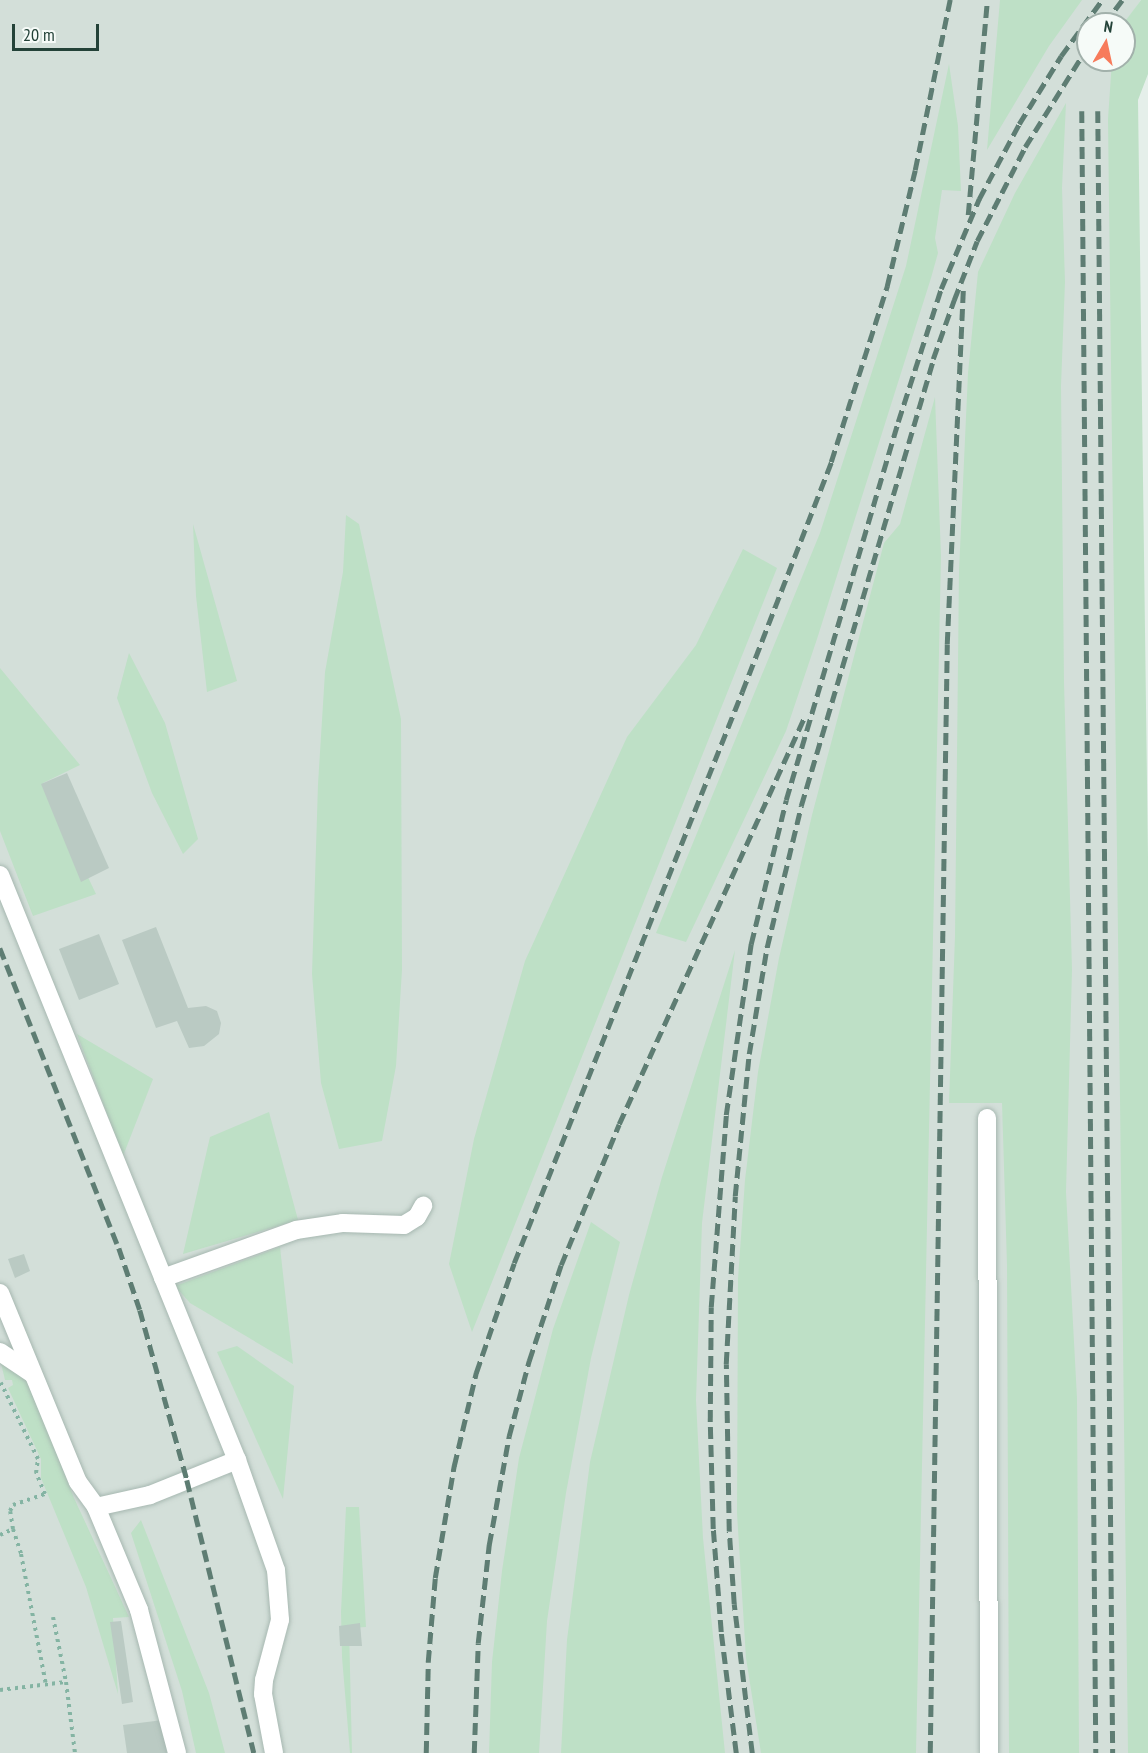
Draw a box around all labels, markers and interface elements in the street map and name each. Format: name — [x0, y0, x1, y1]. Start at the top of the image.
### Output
scale bar — [15, 12, 102, 50]
north arrow — [1076, 12, 1136, 72]
text: N — [1103, 16, 1114, 37]
text: 20 m — [23, 23, 55, 46]

